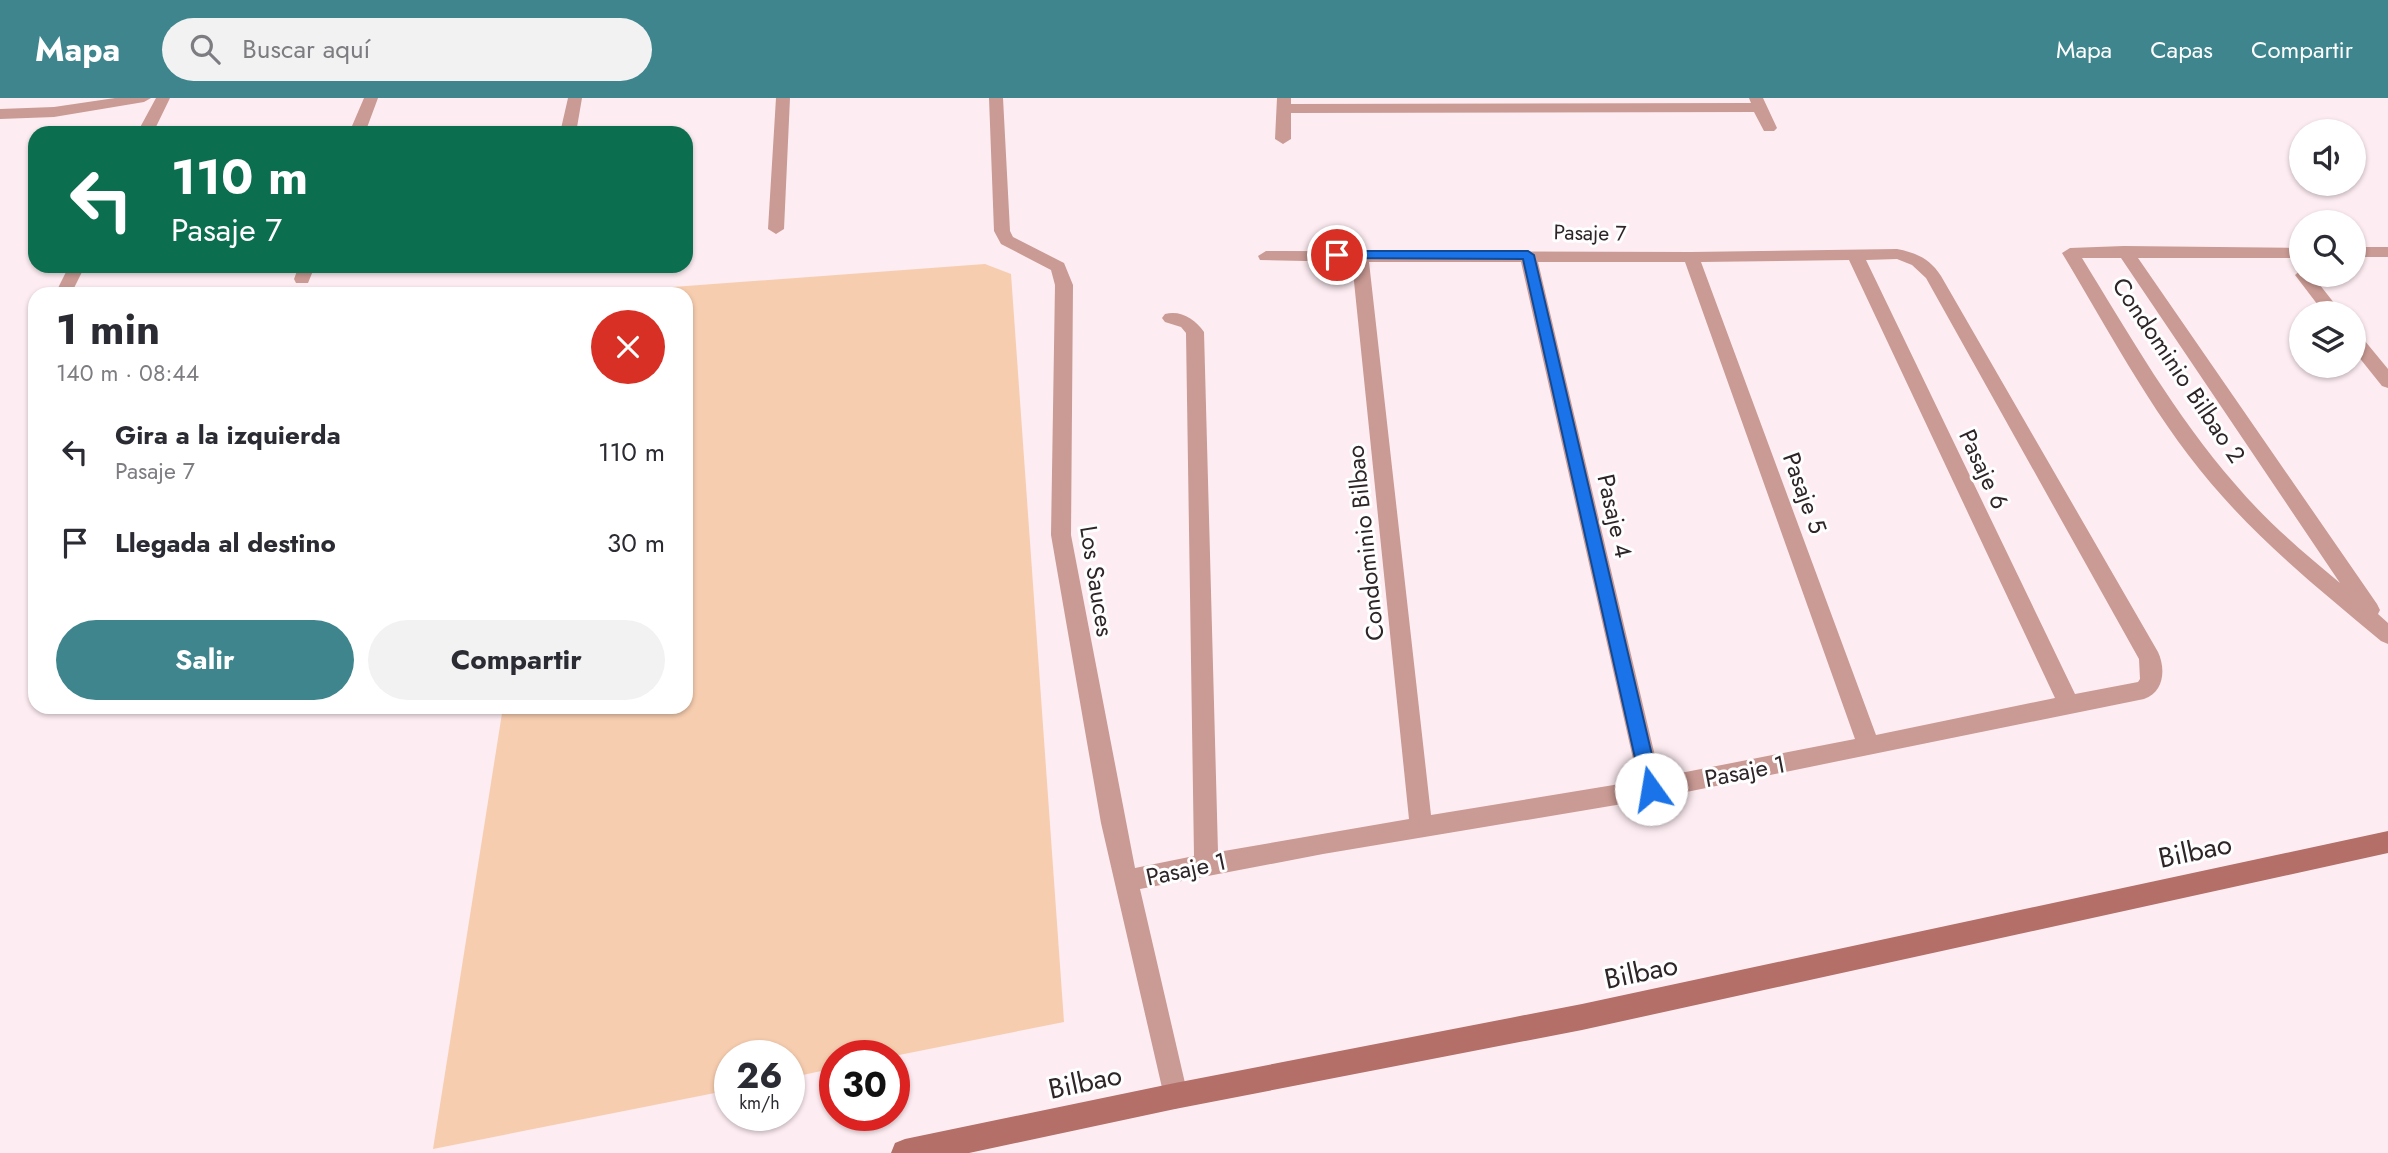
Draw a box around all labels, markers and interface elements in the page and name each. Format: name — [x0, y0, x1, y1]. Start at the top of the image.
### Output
search box — [162, 18, 652, 81]
text: Mapa — [35, 26, 120, 73]
icon: search — [186, 30, 224, 68]
text: Buscar aquí — [242, 30, 370, 68]
text: Mapa — [2056, 32, 2112, 67]
text: Capas — [2150, 32, 2213, 67]
text: Compartir — [2251, 32, 2353, 67]
map controls — [2289, 119, 2366, 378]
button: sound — [2289, 119, 2366, 196]
text: 110 m — [171, 142, 308, 212]
icon: left — [56, 154, 147, 245]
text: Pasaje 7 — [171, 207, 282, 253]
button: search — [2289, 210, 2366, 287]
street label: Pasaje 7 — [1553, 217, 1627, 249]
pin — [1307, 225, 1367, 285]
icon: arrive — [1318, 236, 1356, 274]
street label: Condominio Bilbao 2 — [2104, 270, 2254, 470]
text: 1 min — [56, 299, 160, 360]
button: layers — [2289, 301, 2366, 378]
button: close — [591, 310, 665, 384]
text: 140 m · 08:44 — [56, 356, 199, 390]
text: Gira a la izquierda — [115, 416, 341, 454]
street label: Pasaje 6 — [1950, 423, 2018, 515]
icon: left — [56, 433, 94, 471]
text: 110 m — [598, 433, 665, 471]
street label: Condominio Bilbao — [1337, 443, 1393, 643]
street label: Pasaje 5 — [1774, 447, 1836, 539]
text: Pasaje 7 — [115, 454, 195, 488]
street label: Pasaje 4 — [1588, 471, 1642, 561]
street label: Los Sauces — [1071, 523, 1123, 639]
icon: arrive — [56, 524, 94, 562]
text: Llegada al destino — [115, 524, 336, 562]
text: 30 m — [607, 524, 665, 562]
button: Salir — [56, 620, 354, 700]
button: Compartir — [368, 620, 665, 700]
street label: Pasaje 1 — [1702, 746, 1788, 796]
position arrow — [1614, 752, 1688, 826]
street label: Bilbao — [2155, 823, 2235, 879]
street label: Pasaje 1 — [1142, 843, 1230, 895]
street label: Bilbao — [1601, 944, 1681, 1000]
speed limit sign: 30 — [819, 1040, 910, 1131]
text: 26 — [736, 1051, 783, 1101]
street label: Bilbao — [1045, 1054, 1125, 1110]
text: km/h — [739, 1090, 780, 1116]

